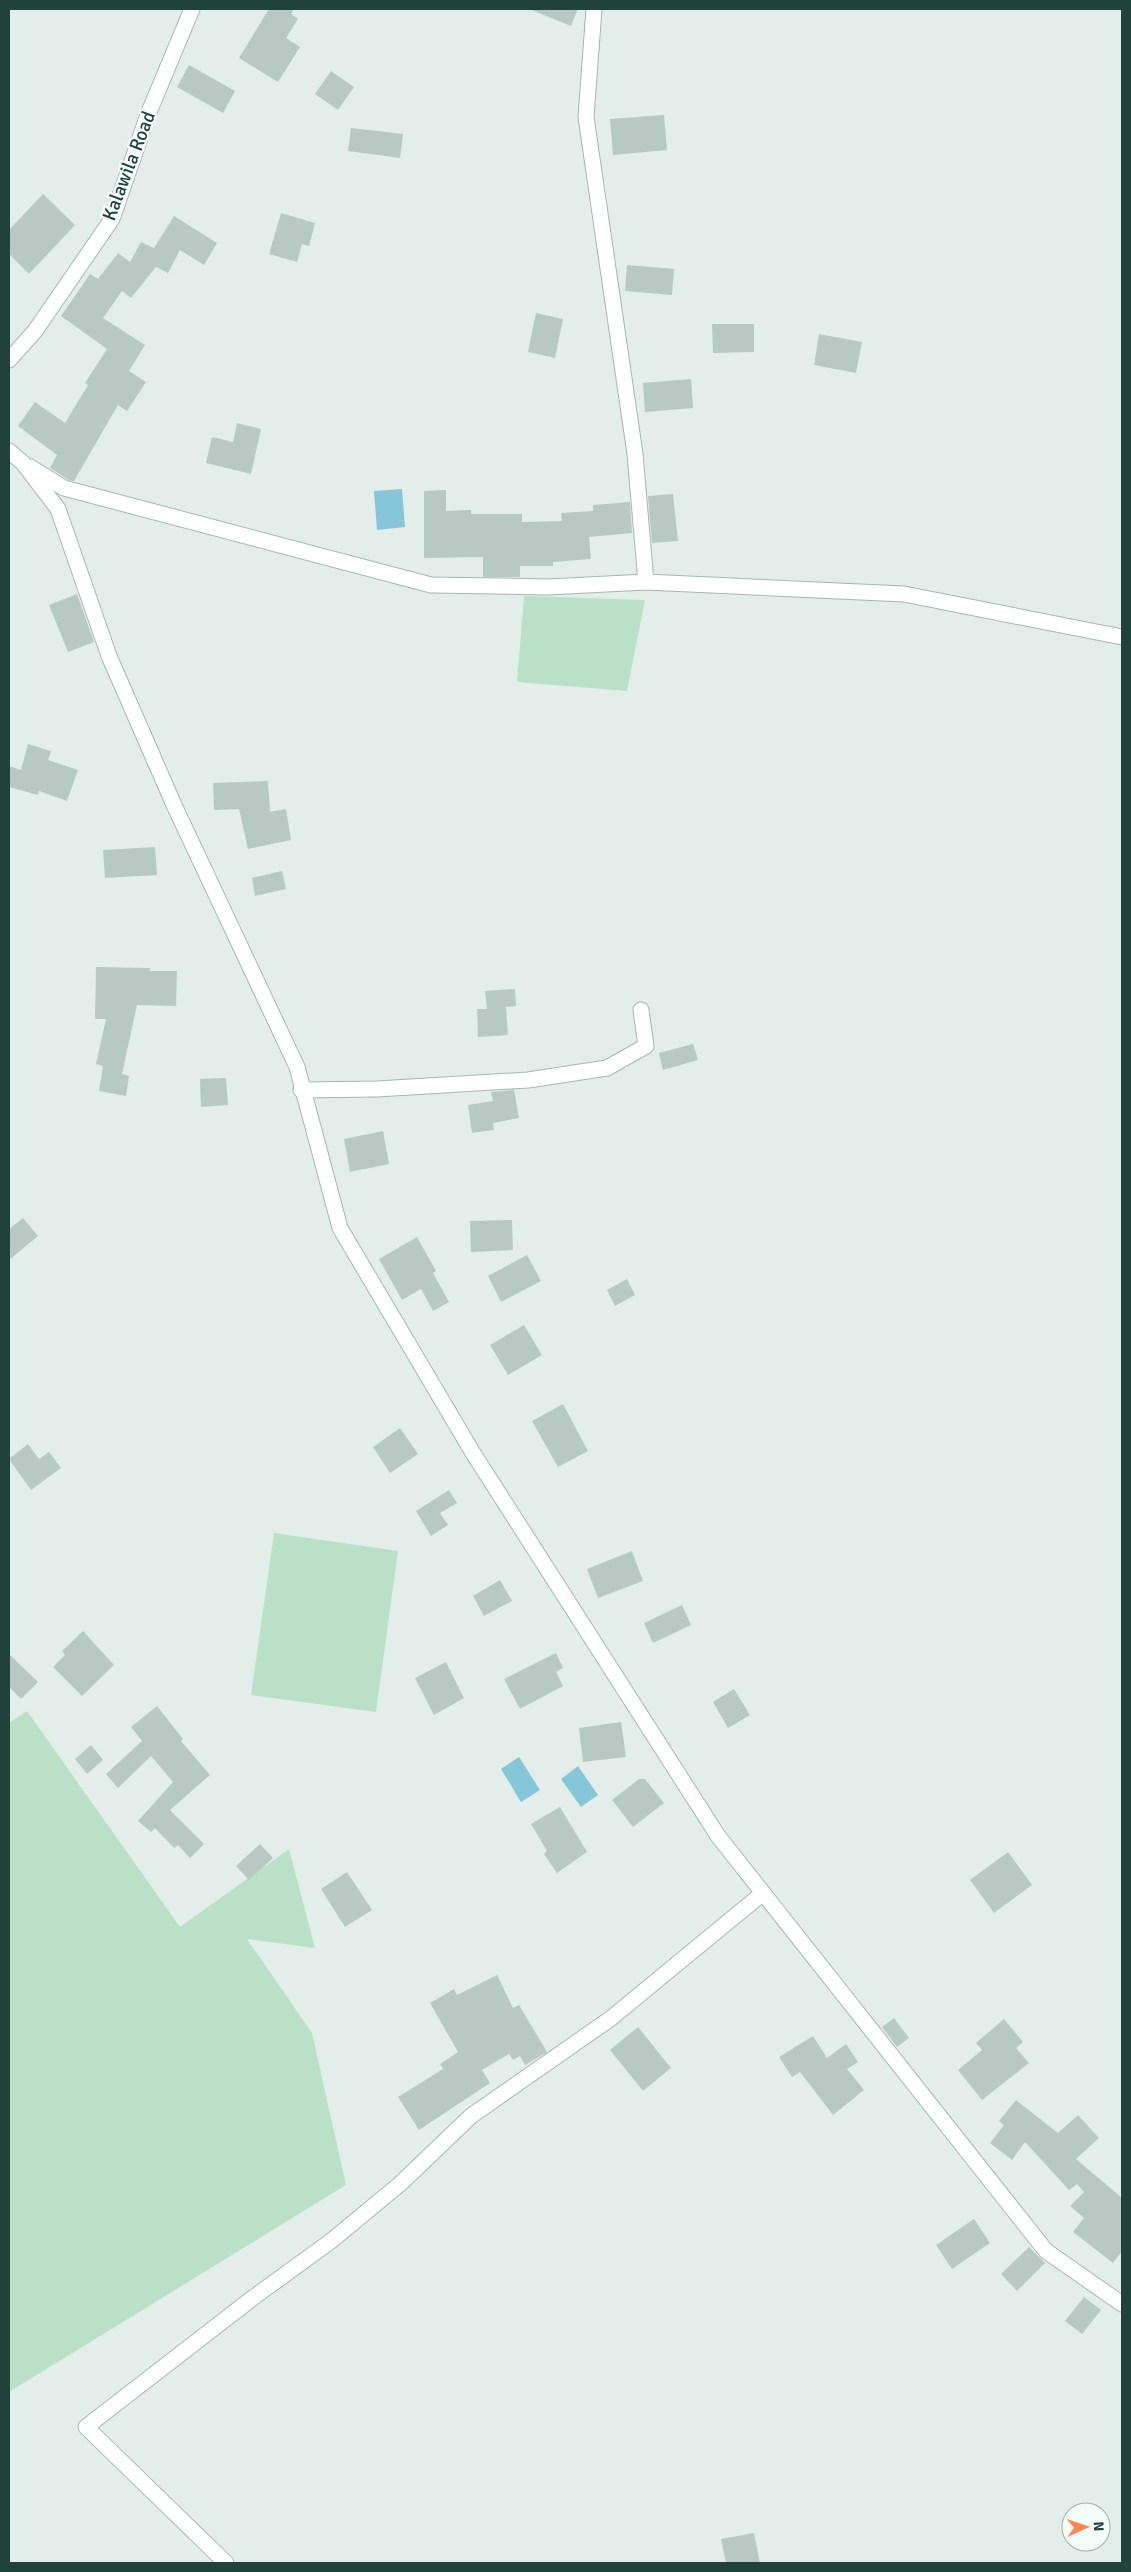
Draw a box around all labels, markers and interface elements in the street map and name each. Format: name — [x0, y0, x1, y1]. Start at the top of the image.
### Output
street label: Kalawila Road — [97, 108, 161, 224]
north arrow — [1061, 2502, 1111, 2552]
text: N — [1090, 2521, 1107, 2532]

